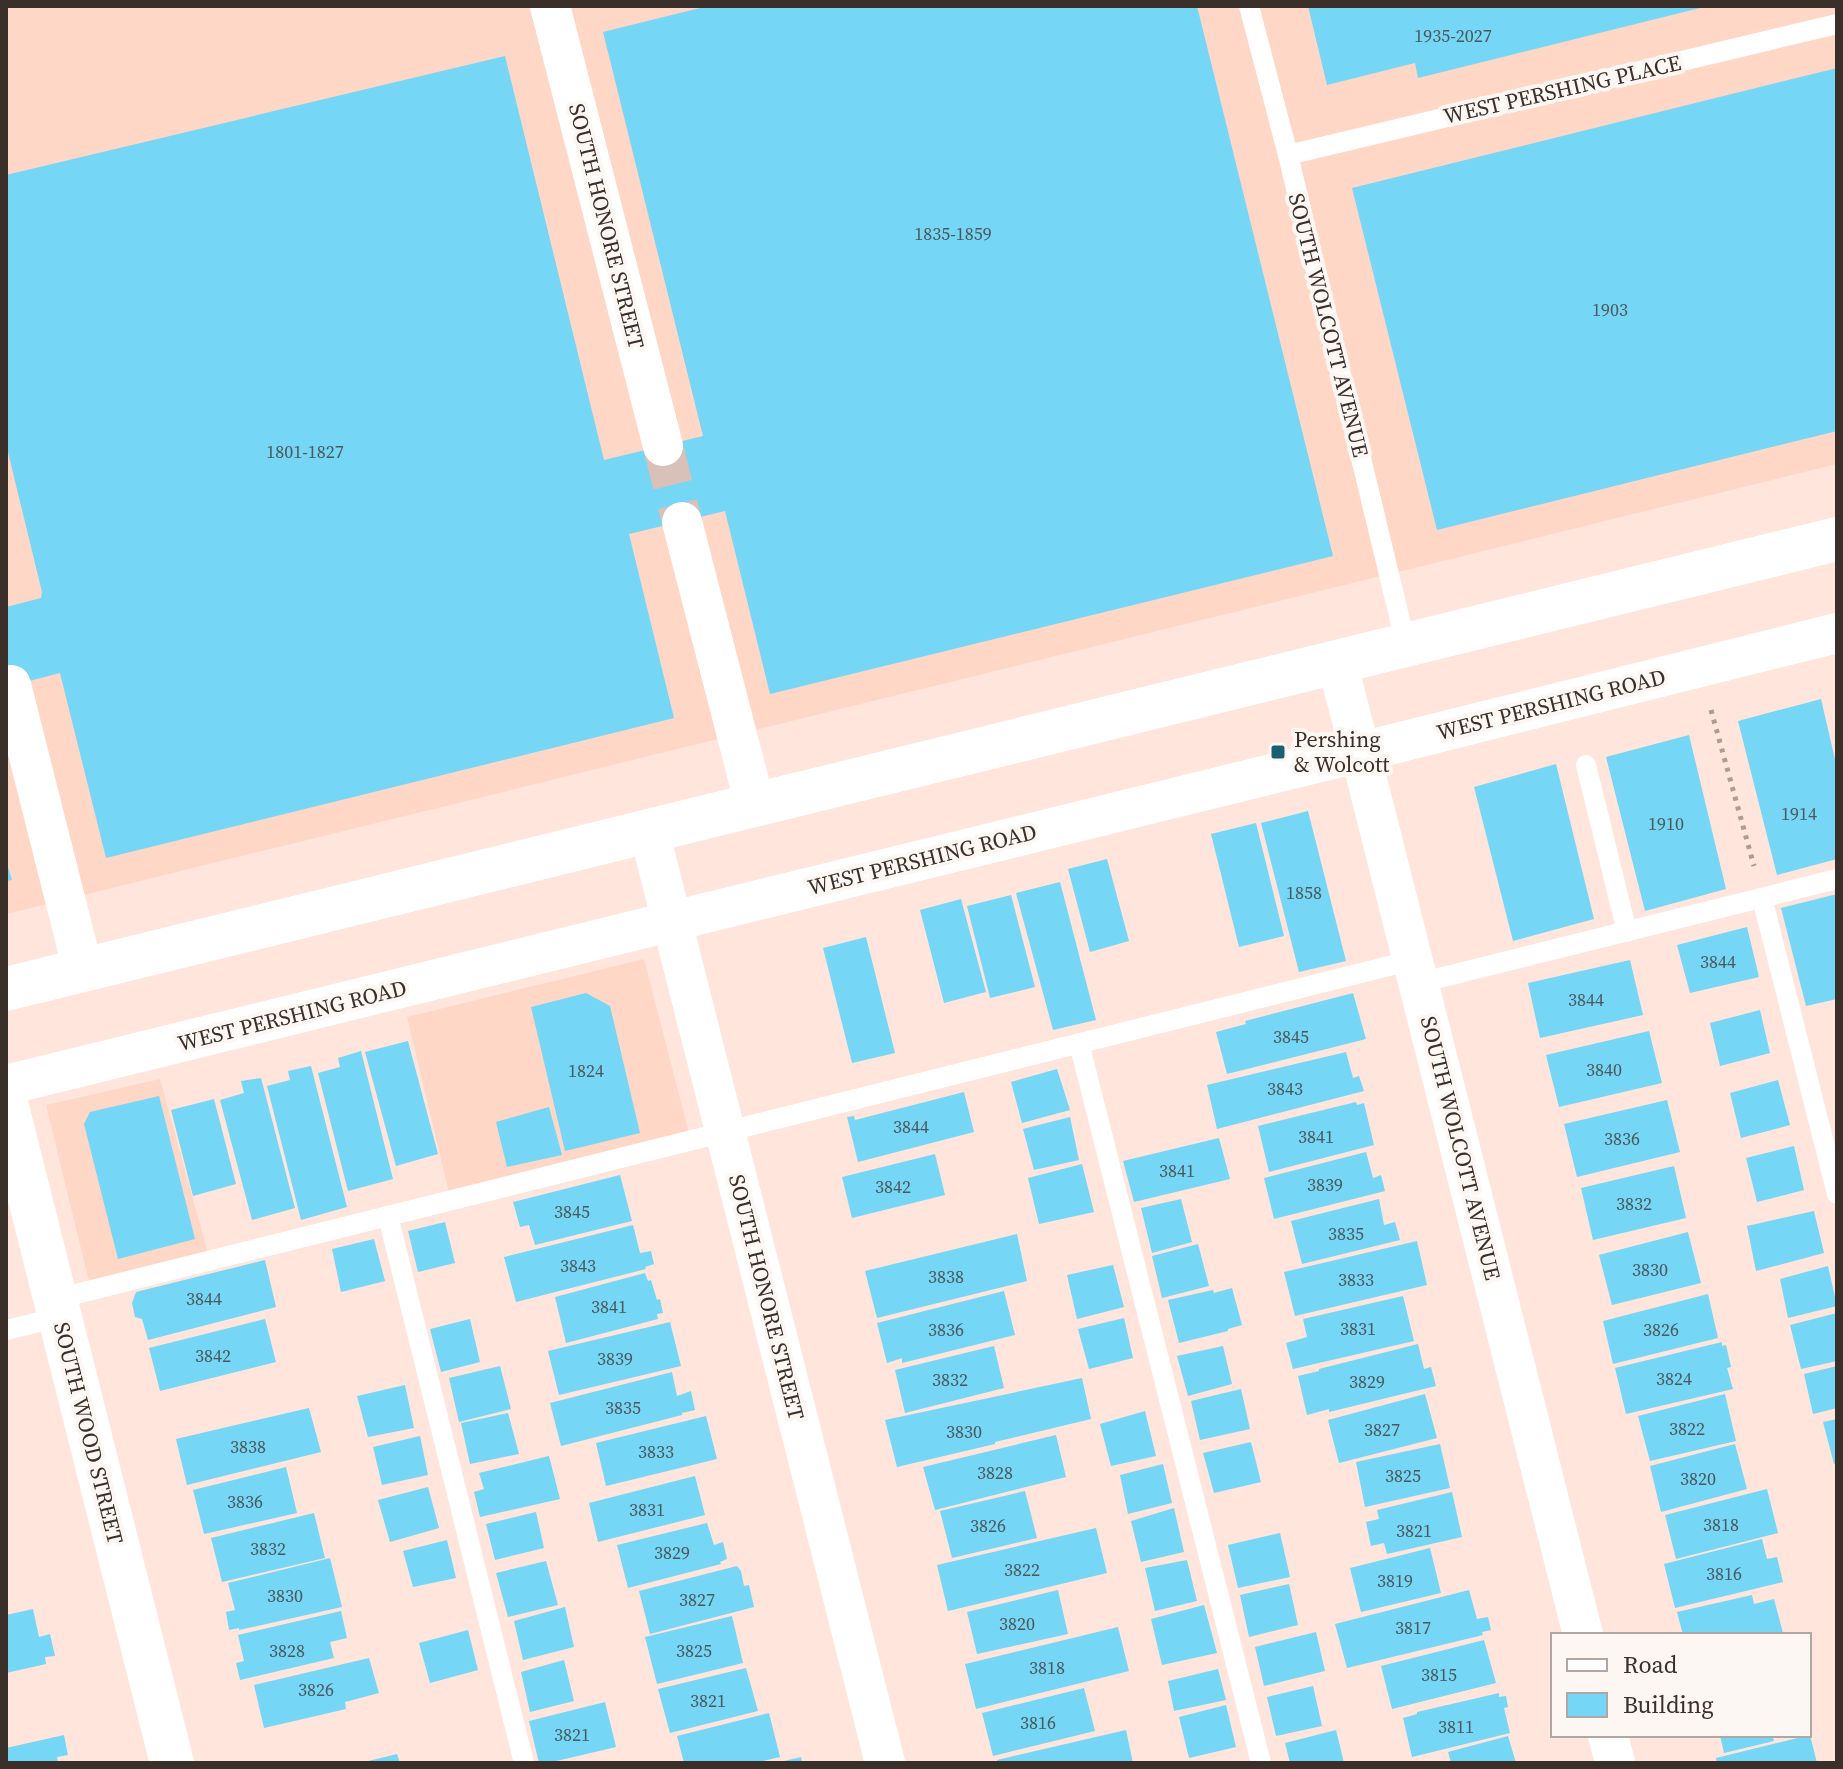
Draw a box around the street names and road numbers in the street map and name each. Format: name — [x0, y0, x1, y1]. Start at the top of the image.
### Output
street label: WEST PERSHING PLACE — [1440, 47, 1684, 131]
street label: SOUTH HONORE STREET — [562, 100, 652, 352]
street label: SOUTH WOLCOTT AVENUE — [1282, 190, 1376, 460]
street label: WEST PERSHING ROAD — [1433, 661, 1669, 747]
street label: WEST PERSHING ROAD — [804, 816, 1040, 902]
street label: WEST PERSHING ROAD — [174, 972, 410, 1058]
street label: SOUTH WOLCOTT AVENUE — [1414, 1013, 1508, 1283]
street label: SOUTH HONORE STREET — [722, 1171, 812, 1423]
street label: SOUTH WOOD STREET — [47, 1319, 131, 1547]

